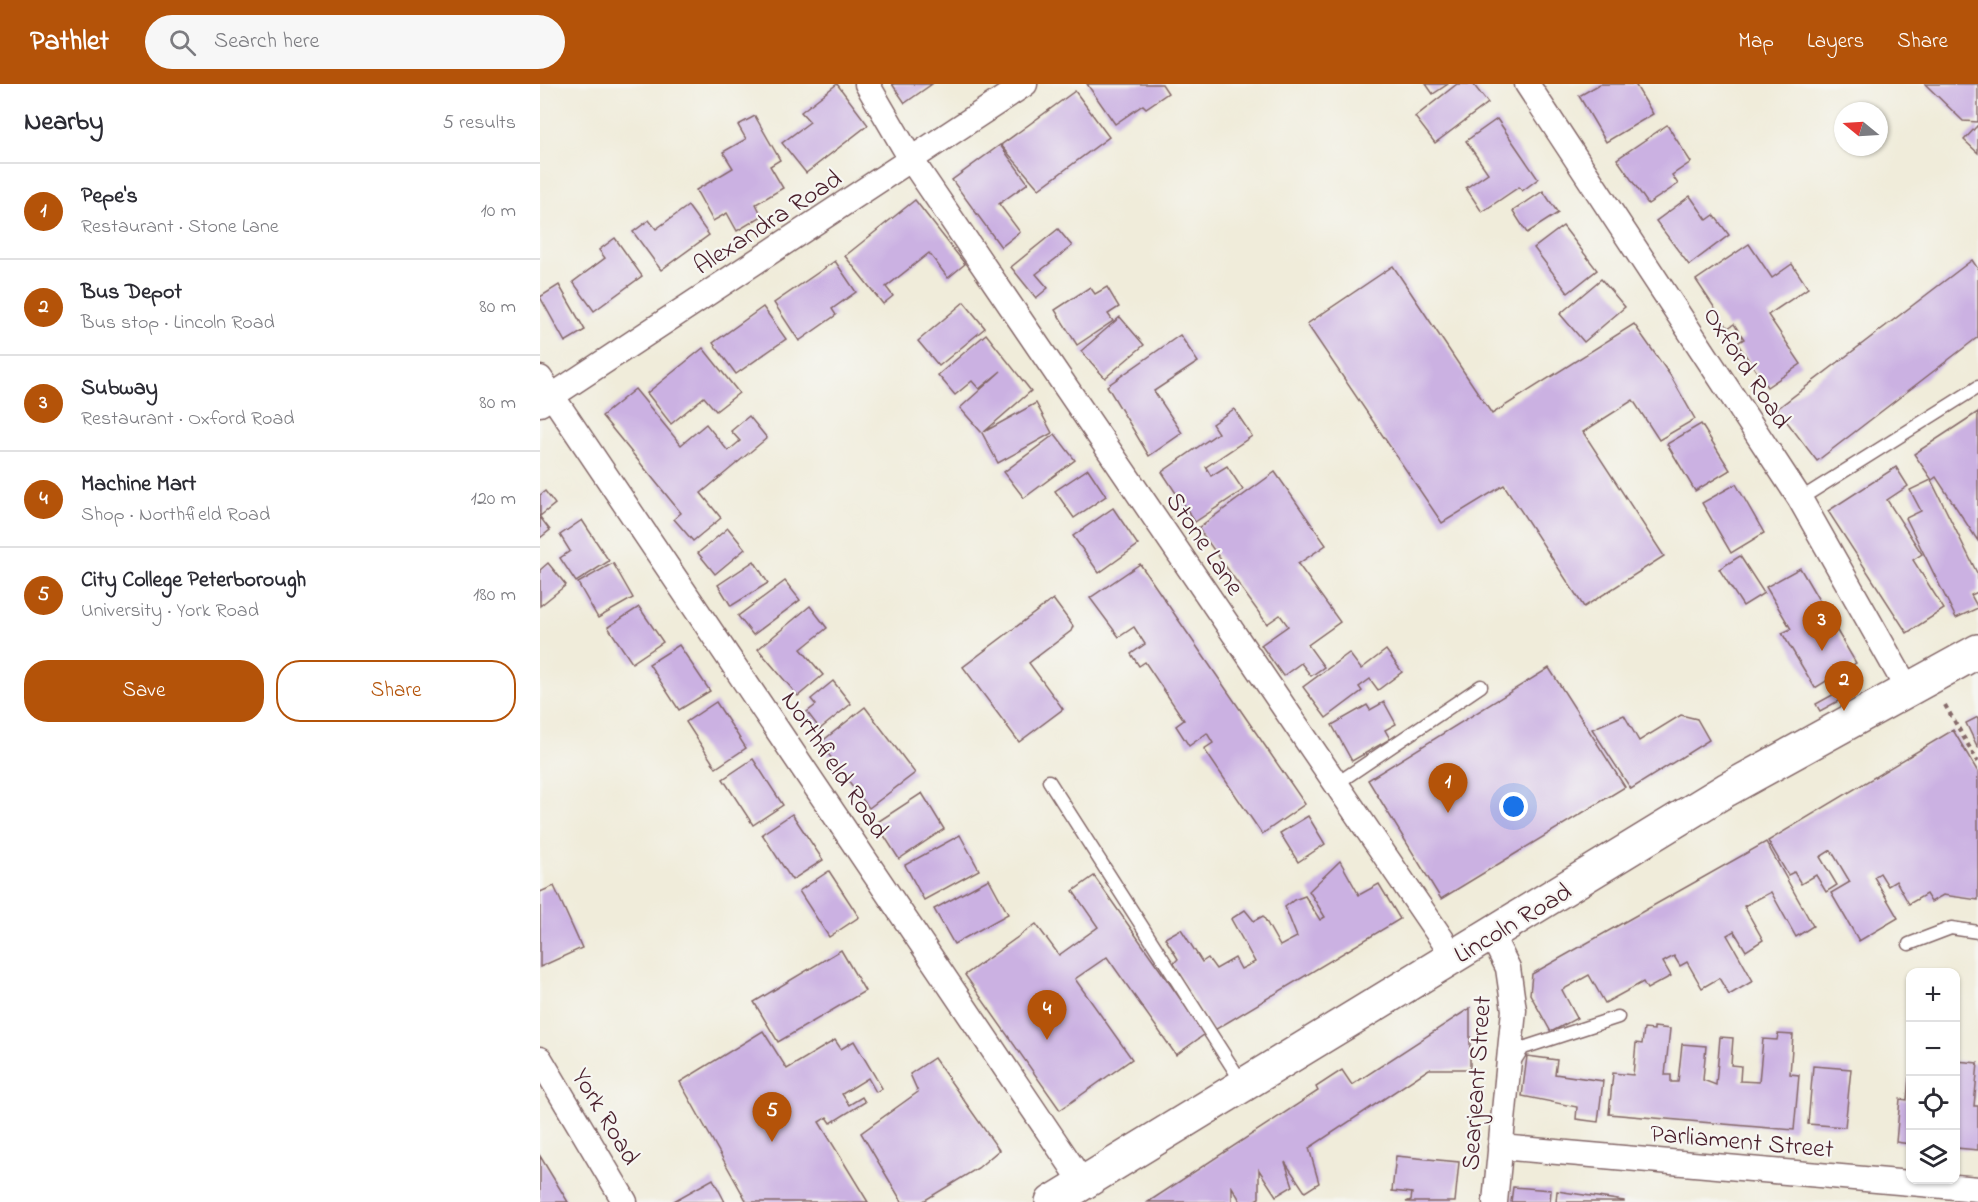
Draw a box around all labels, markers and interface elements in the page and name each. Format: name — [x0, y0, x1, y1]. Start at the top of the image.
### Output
search box — [145, 15, 565, 69]
text: Pathlet — [30, 22, 109, 63]
icon: search — [166, 26, 199, 59]
text: Search here — [214, 26, 319, 58]
text: Map — [1738, 27, 1774, 57]
text: Layers — [1807, 27, 1864, 57]
text: Share — [1897, 27, 1948, 57]
north arrow — [1834, 102, 1888, 156]
text: Nearby — [24, 104, 103, 142]
text: 5 results — [443, 109, 516, 138]
street label: Alexandra Road — [687, 161, 851, 286]
text: Pepe's — [81, 181, 138, 213]
text: 1 — [40, 197, 47, 226]
text: 10 m — [480, 197, 516, 226]
text: Restaurant · Stone Lane — [81, 213, 279, 242]
text: Bus Depot — [81, 277, 182, 309]
text: 2 — [39, 293, 48, 322]
text: 80 m — [479, 293, 516, 322]
street label: Oxford Road — [1692, 300, 1799, 437]
text: Bus stop · Lincoln Road — [81, 309, 275, 338]
text: Subway — [81, 373, 158, 405]
text: 3 — [39, 389, 48, 418]
text: 80 m — [479, 389, 516, 418]
text: Restaurant · Oxford Road — [81, 405, 294, 434]
text: Machine Mart — [81, 469, 196, 501]
text: 4 — [39, 485, 48, 514]
text: 120 m — [471, 485, 516, 514]
street label: Stone Lane — [1155, 485, 1252, 605]
text: Shop · Northfield Road — [81, 501, 270, 530]
text: City College Peterborough — [81, 565, 306, 597]
text: 5 — [38, 581, 49, 610]
text: 180 m — [473, 581, 516, 610]
text: University · York Road — [81, 597, 259, 626]
pin: 3 — [1802, 602, 1842, 651]
button: Save — [24, 660, 264, 722]
button: Share — [276, 660, 516, 722]
pin: 2 — [1824, 662, 1864, 711]
street label: Northfield Road — [770, 684, 897, 847]
pin: 1 — [1428, 764, 1468, 813]
your location — [1499, 792, 1528, 821]
street label: Lincoln Road — [1447, 874, 1580, 975]
map controls — [1906, 968, 1960, 1184]
button: + — [1906, 968, 1960, 1022]
pin: 4 — [1028, 990, 1066, 1040]
street label: Searjeant Street — [1453, 994, 1503, 1172]
button: − — [1906, 1022, 1960, 1076]
street label: York Road — [561, 1062, 649, 1174]
button: locate — [1906, 1076, 1960, 1130]
pin: 5 — [752, 1092, 792, 1142]
street label: Parliament Street — [1648, 1116, 1835, 1170]
button: layers — [1906, 1130, 1960, 1184]

